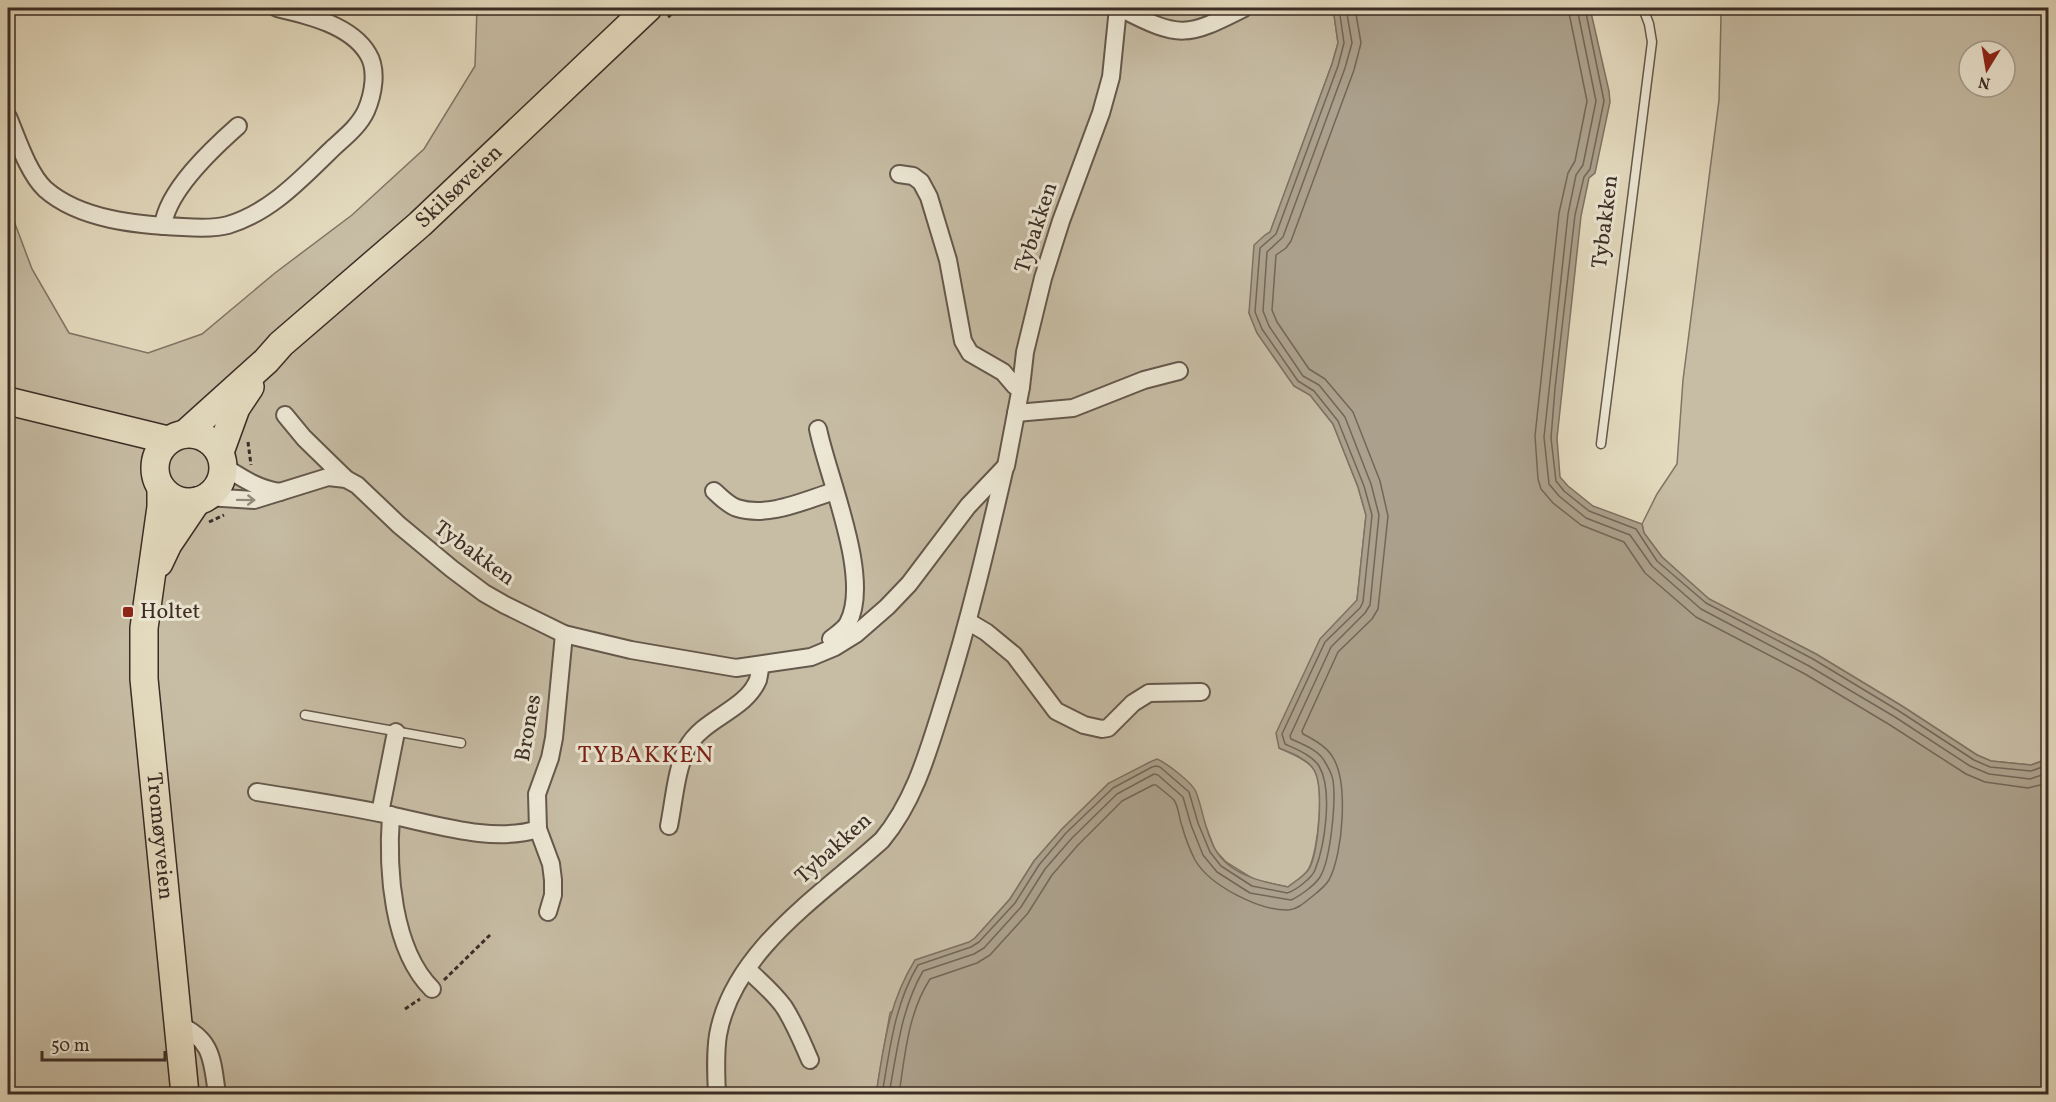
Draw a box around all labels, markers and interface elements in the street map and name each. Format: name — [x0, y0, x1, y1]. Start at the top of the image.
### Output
north arrow — [1957, 39, 2017, 99]
text: N — [1976, 70, 1992, 94]
street label: Skilsøveien — [409, 138, 510, 236]
street label: Tybakken — [1585, 174, 1627, 270]
street label: Tybakken — [1008, 179, 1066, 277]
one-way arrow — [235, 494, 255, 505]
street label: Tybakken — [427, 514, 521, 594]
place label: Holtet — [140, 597, 201, 628]
marker: Holtet — [121, 605, 135, 619]
street label: Brones — [508, 692, 550, 764]
district label: TYBAKKEN — [577, 739, 715, 773]
street label: Tromøyveien — [138, 771, 181, 901]
street label: Tybakken — [789, 806, 879, 892]
scale bar — [42, 1024, 165, 1062]
text: 50 m — [51, 1034, 90, 1059]

